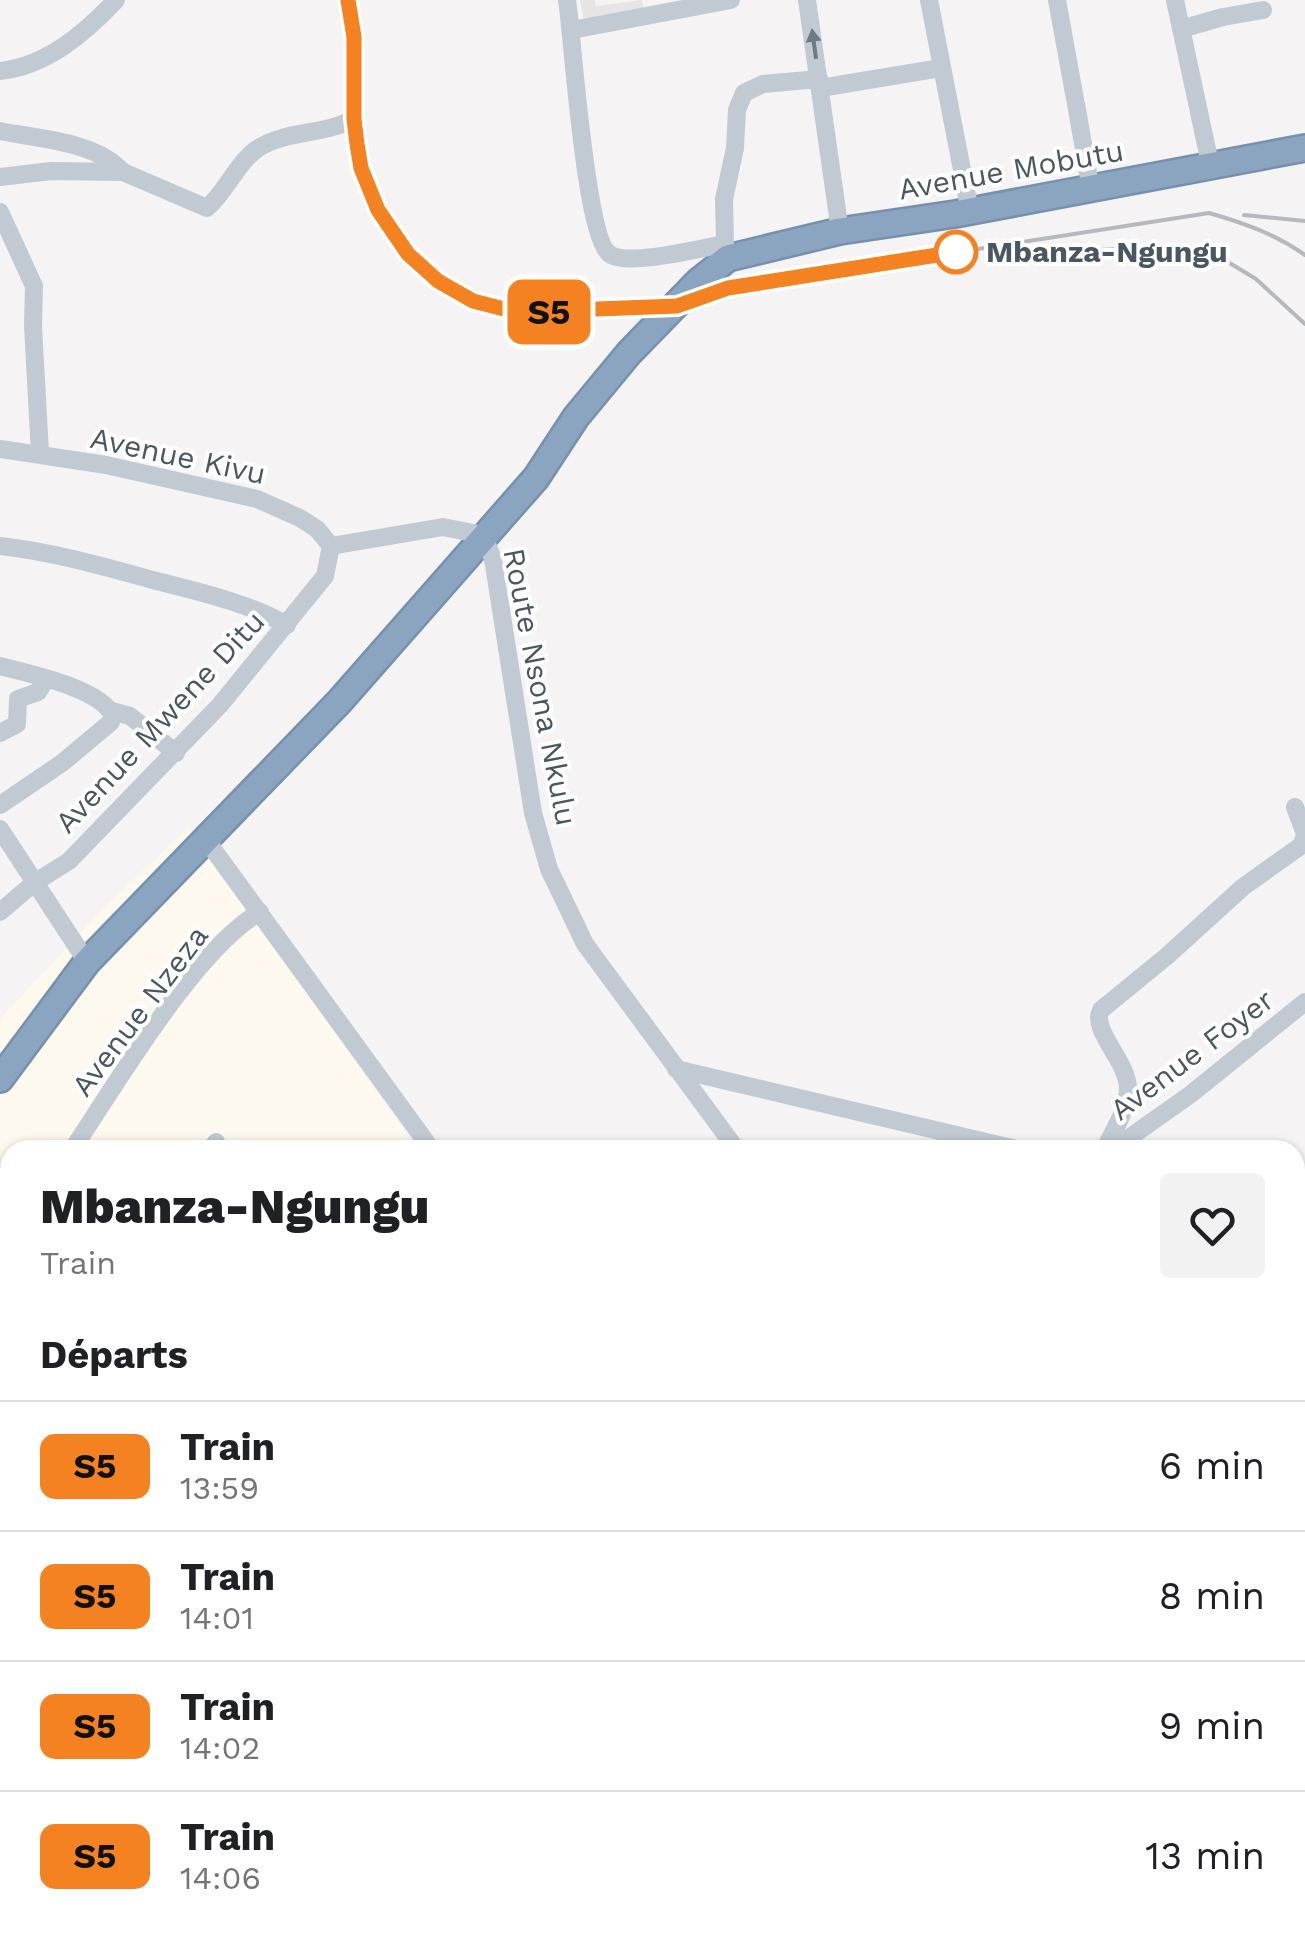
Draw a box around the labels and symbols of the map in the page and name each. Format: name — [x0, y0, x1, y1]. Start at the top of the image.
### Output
one-way arrow — [805, 28, 821, 60]
street label: Avenue Mobutu — [896, 132, 1126, 207]
marker: Mbanza-Ngungu — [935, 231, 977, 273]
place label: Mbanza-Ngungu — [986, 234, 1228, 269]
line badge: S5 — [504, 280, 594, 344]
street label: Avenue Kivu — [87, 420, 269, 491]
street label: Route Nsona Nkulu — [496, 545, 585, 829]
street label: Avenue Mwene Ditu — [48, 603, 272, 840]
street label: Avenue Nzeza — [64, 919, 215, 1103]
street label: Avenue Foyer — [1103, 982, 1280, 1127]

